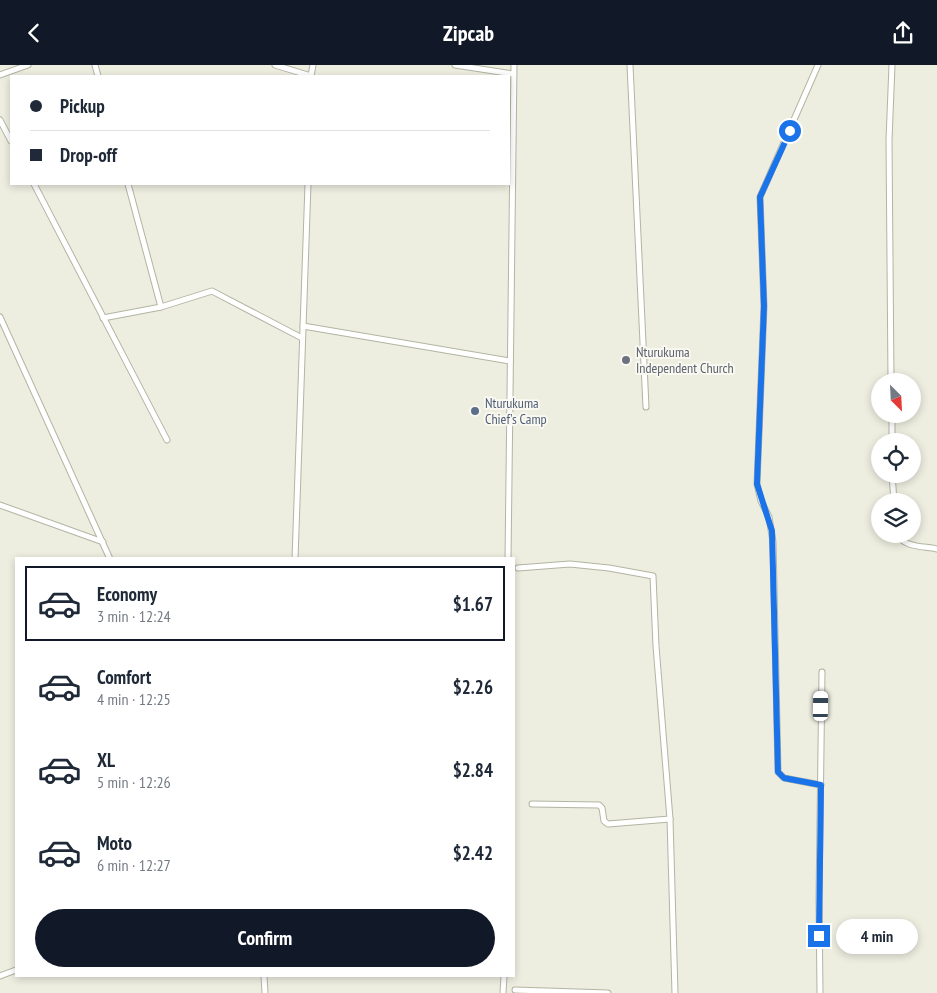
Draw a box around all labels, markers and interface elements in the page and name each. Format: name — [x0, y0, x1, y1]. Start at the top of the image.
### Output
icon: back — [20, 19, 48, 47]
text: Zipcab — [443, 19, 494, 47]
icon: share — [889, 19, 917, 47]
text: Pickup — [60, 94, 105, 118]
route start — [779, 120, 801, 142]
text: Drop-off — [60, 143, 117, 167]
place label: Nturukuma Independent Church — [636, 343, 734, 377]
marker: Nturukuma Independent Church — [620, 354, 632, 366]
north arrow — [871, 373, 921, 423]
map controls — [871, 373, 921, 543]
place label: Nturukuma Chief's Camp — [485, 394, 547, 428]
marker: Nturukuma Chief's Camp — [469, 405, 481, 417]
button: locate — [871, 433, 921, 483]
button: layers — [871, 493, 921, 543]
icon: car — [37, 581, 82, 626]
text: Economy — [97, 582, 157, 606]
text: $1.67 — [453, 592, 493, 616]
text: 3 min · 12:24 — [97, 606, 171, 626]
icon: car — [37, 664, 82, 709]
text: Comfort — [97, 665, 151, 689]
text: $2.26 — [453, 675, 493, 699]
text: 4 min · 12:25 — [97, 689, 171, 709]
car — [813, 691, 828, 721]
icon: car — [37, 747, 82, 792]
text: XL — [97, 748, 115, 772]
text: $2.84 — [453, 758, 493, 782]
text: 5 min · 12:26 — [97, 772, 171, 792]
icon: car — [37, 830, 82, 875]
text: Moto — [97, 831, 132, 855]
text: $2.42 — [453, 841, 493, 865]
text: 6 min · 12:27 — [97, 855, 171, 875]
button: Confirm — [35, 909, 495, 967]
callout: 4 min — [836, 919, 919, 953]
route end — [808, 925, 830, 947]
text: 4 min — [861, 926, 893, 946]

